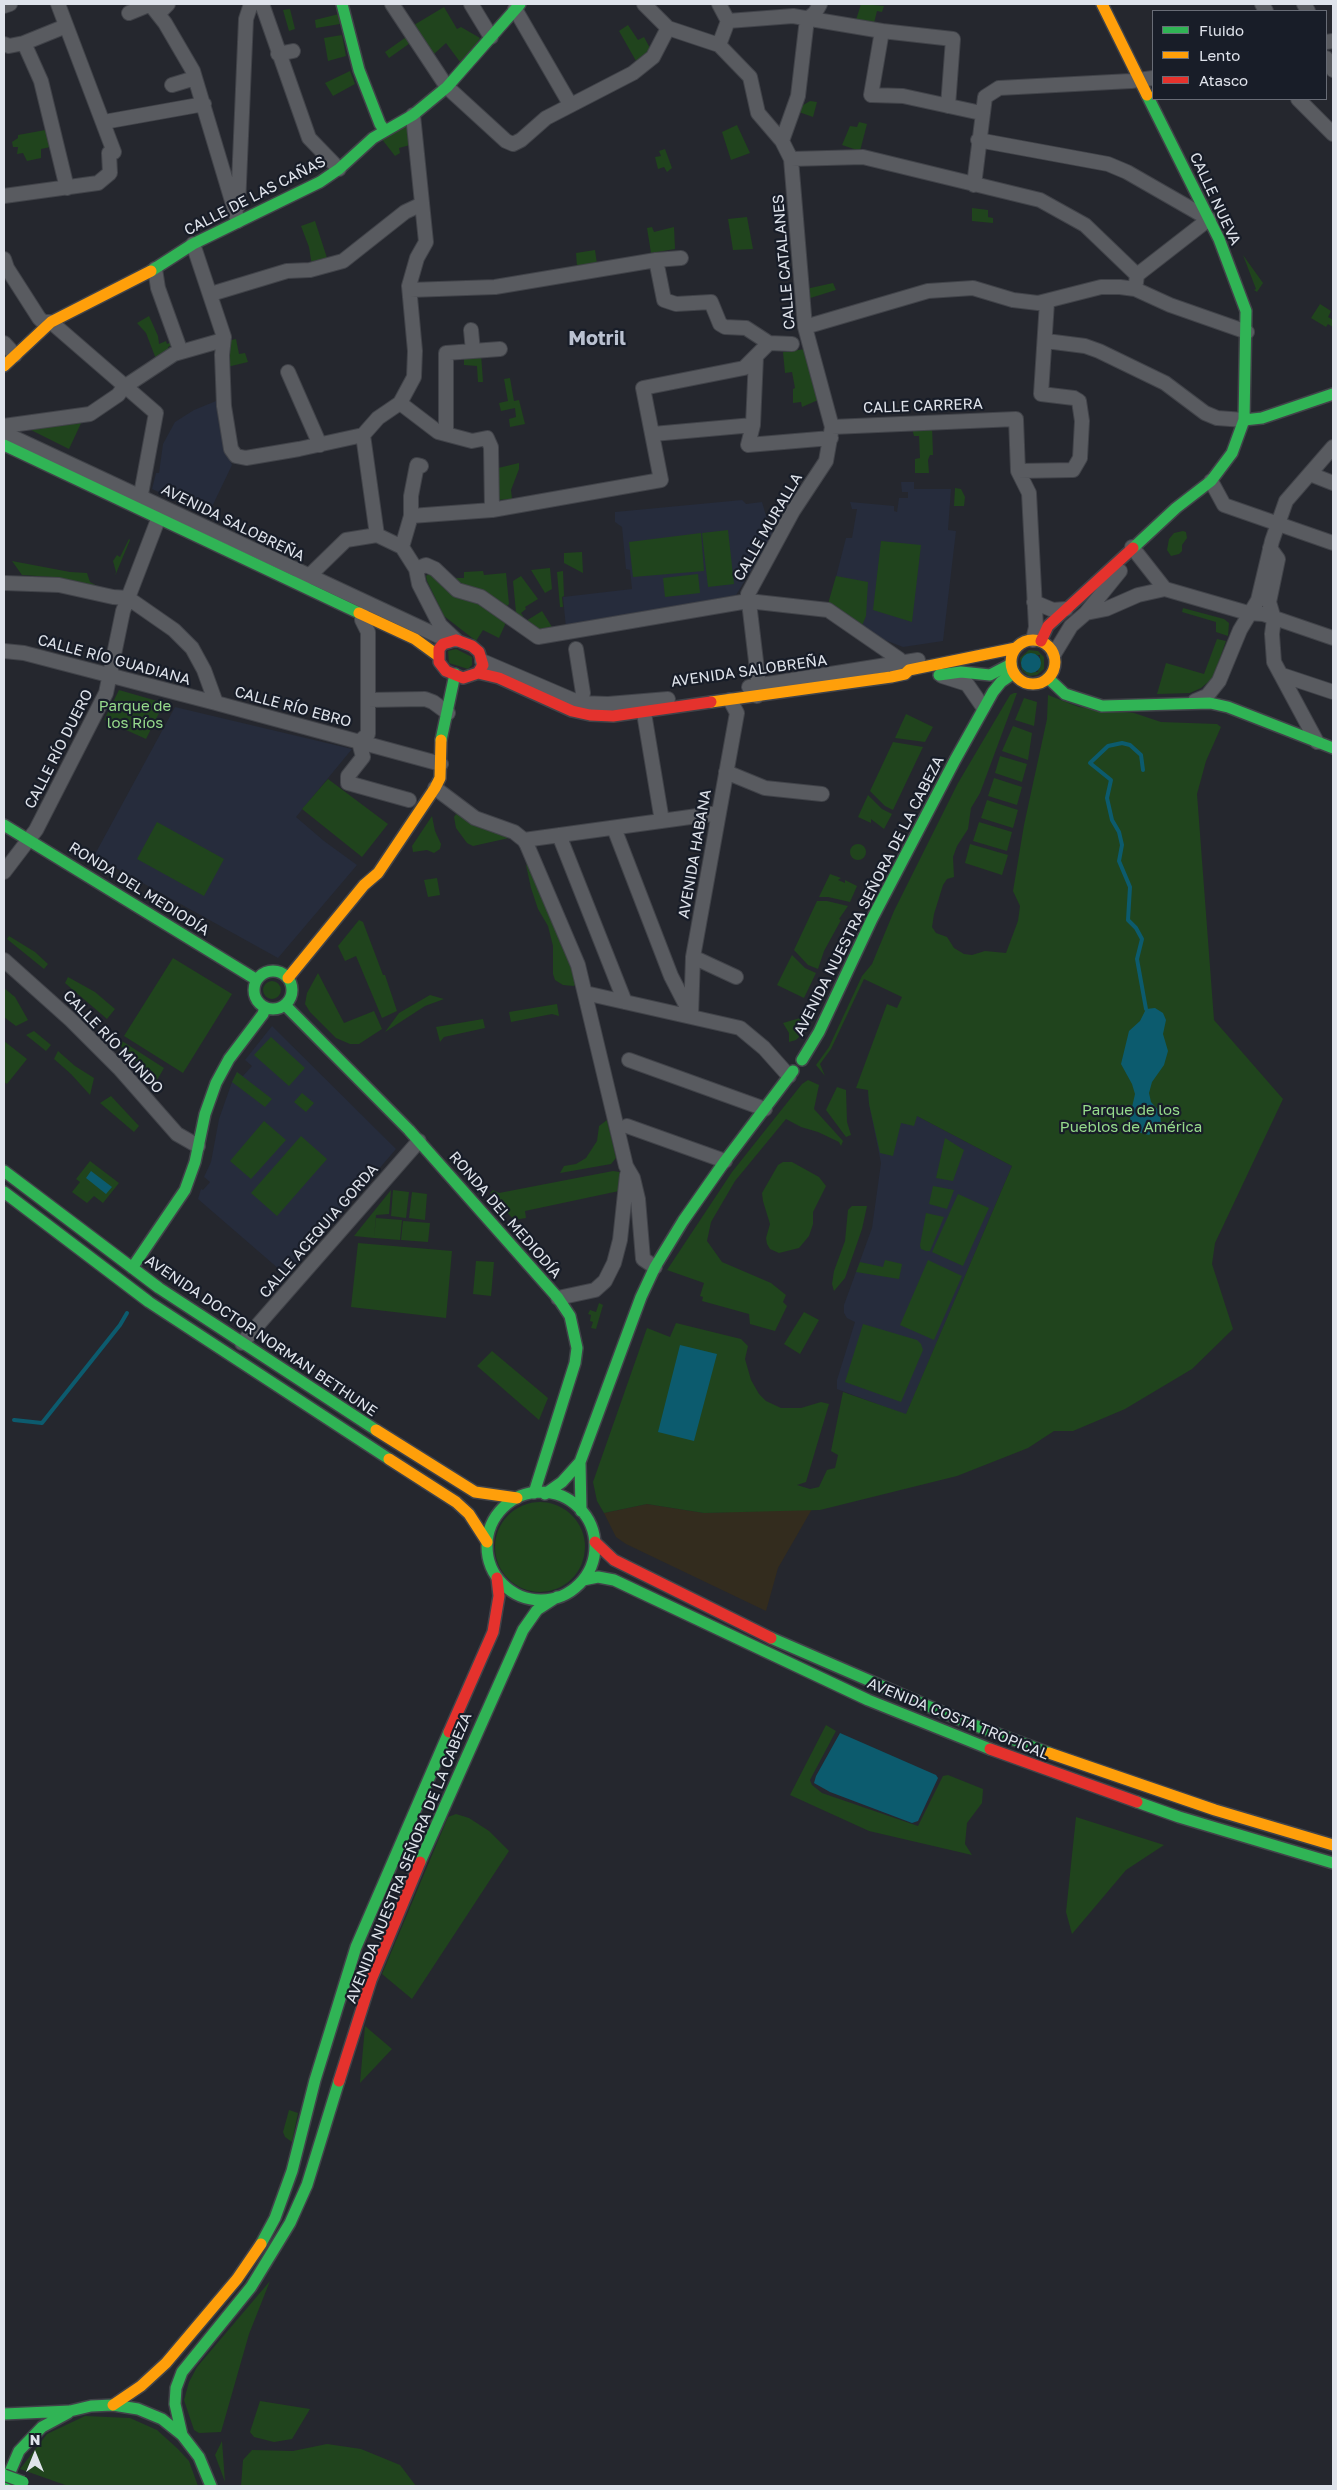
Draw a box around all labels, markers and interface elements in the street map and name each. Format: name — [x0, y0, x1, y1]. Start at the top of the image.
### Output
legend — [1152, 10, 1327, 100]
text: Fluido — [1199, 21, 1244, 39]
text: Lento — [1199, 46, 1240, 64]
text: Atasco — [1199, 71, 1248, 89]
street label: CALLE NUEVA — [1186, 150, 1244, 248]
street label: CALLE DE LAS CAÑAS — [181, 152, 329, 240]
street label: CALLE CATALANES — [769, 193, 799, 331]
district label: Motril — [568, 327, 626, 351]
street label: CALLE CARRERA — [863, 395, 983, 417]
street label: CALLE MURALLA — [730, 470, 806, 584]
street label: AVENIDA SALOBREÑA — [158, 480, 308, 566]
street label: CALLE RÍO GUADIANA — [36, 631, 192, 689]
street label: AVENIDA SALOBREÑA — [670, 651, 828, 691]
street label: CALLE RÍO EBRO — [233, 683, 353, 731]
street label: CALLE RÍO DUERO — [21, 686, 97, 812]
park label: Parque de los Ríos — [99, 697, 171, 732]
street label: AVENIDA NUESTRA SEÑORA DE LA CABEZA — [790, 753, 948, 1039]
street label: AVENIDA HABANA — [675, 788, 715, 920]
street label: RONDA DEL MEDIODÍA — [65, 838, 213, 940]
street label: CALLE RÍO MUNDO — [59, 987, 167, 1097]
park label: Parque de los Pueblos de América — [1060, 1101, 1202, 1136]
street label: RONDA DEL MEDIODÍA — [445, 1148, 565, 1282]
street label: CALLE ACEQUIA GORDA — [256, 1160, 382, 1302]
street label: AVENIDA DOCTOR NORMAN BETHUNE — [142, 1251, 380, 1421]
street label: AVENIDA COSTA TROPICAL — [865, 1674, 1051, 1764]
street label: AVENIDA NUESTRA SEÑORA DE LA CABEZA — [342, 1710, 476, 2006]
north arrow — [10, 2430, 60, 2480]
text: N — [30, 2431, 40, 2448]

